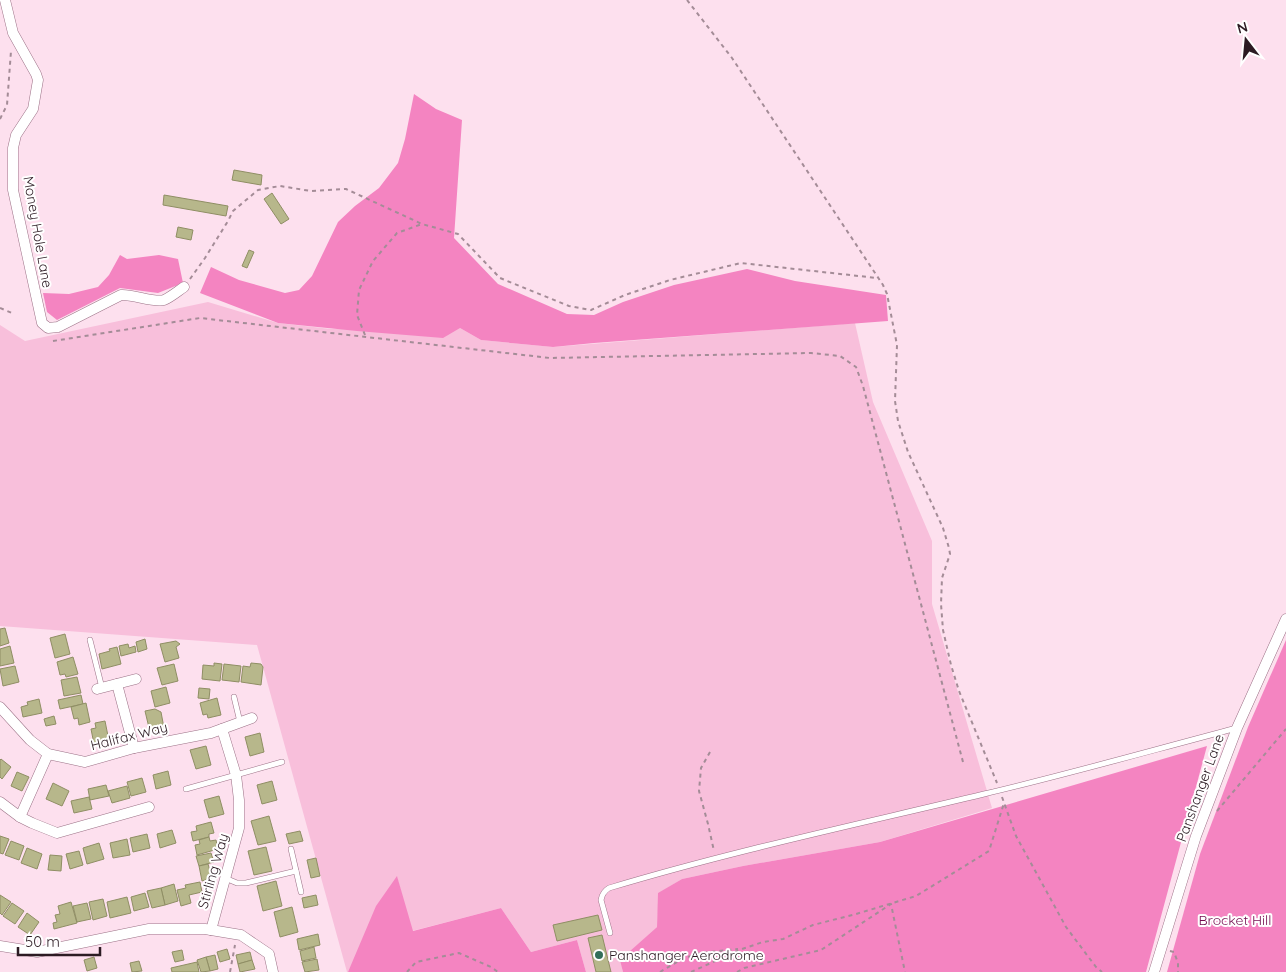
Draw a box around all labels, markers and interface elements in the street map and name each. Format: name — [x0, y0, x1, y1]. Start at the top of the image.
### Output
north arrow — [1221, 15, 1271, 65]
text: N — [1235, 17, 1250, 38]
street label: Money Hole Lane — [19, 175, 57, 289]
street label: Halifax Way — [89, 718, 169, 754]
street label: Panshanger Lane — [1172, 732, 1228, 844]
street label: Stirling Way — [194, 831, 232, 911]
park label: Brocket Hill — [1198, 911, 1272, 929]
scale bar — [18, 924, 100, 956]
text: 50 m — [25, 932, 60, 951]
place label: Panshanger Aerodrome — [609, 946, 764, 964]
marker: Panshanger Aerodrome — [593, 949, 605, 961]

